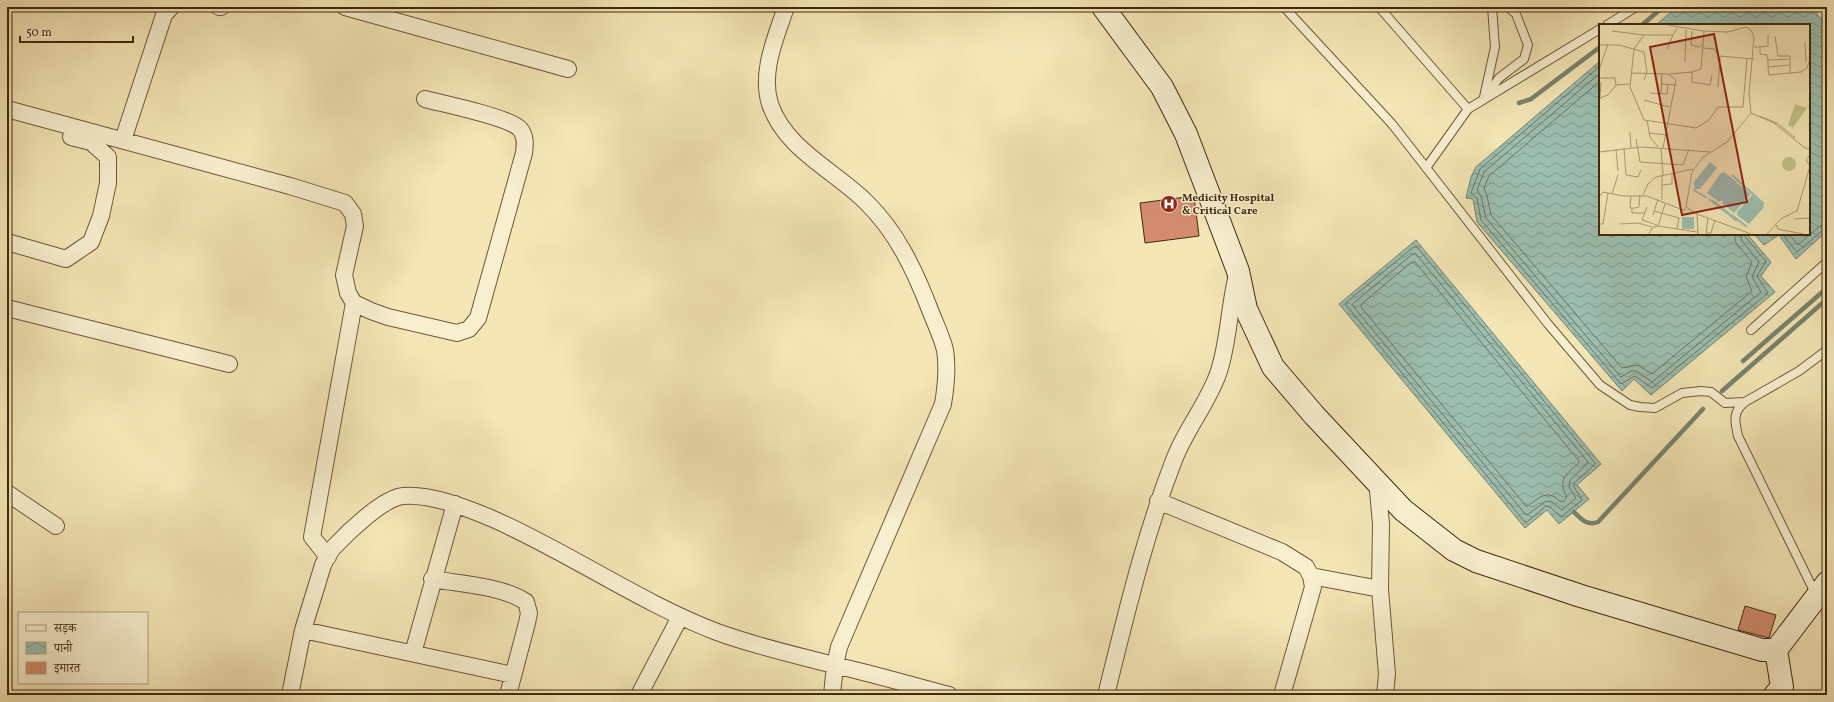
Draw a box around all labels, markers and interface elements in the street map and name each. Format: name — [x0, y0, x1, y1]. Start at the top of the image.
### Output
scale bar — [20, 18, 133, 44]
inset map — [1599, 24, 1810, 235]
text: 50 m — [26, 25, 52, 41]
place label: Medicity Hospital & Critical Care — [1182, 191, 1275, 219]
hospital icon: Medicity Hospital & Critical Care — [1159, 194, 1179, 214]
legend — [18, 612, 148, 684]
text: सड़क — [53, 621, 78, 637]
text: पानी — [53, 640, 73, 657]
text: इमारत — [53, 661, 81, 677]

